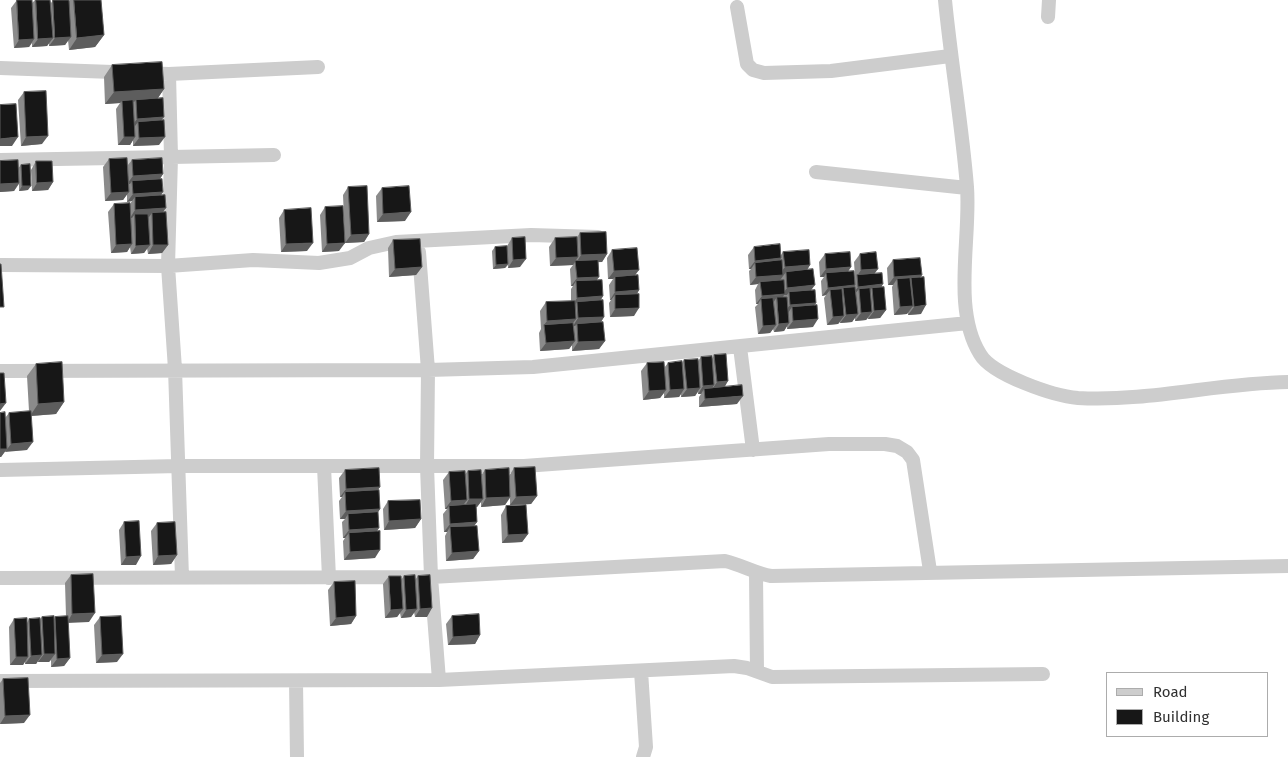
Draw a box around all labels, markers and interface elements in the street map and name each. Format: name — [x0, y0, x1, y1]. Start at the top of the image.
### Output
legend — [1106, 672, 1268, 737]
text: Road — [1153, 683, 1188, 701]
text: Building — [1153, 708, 1209, 726]

